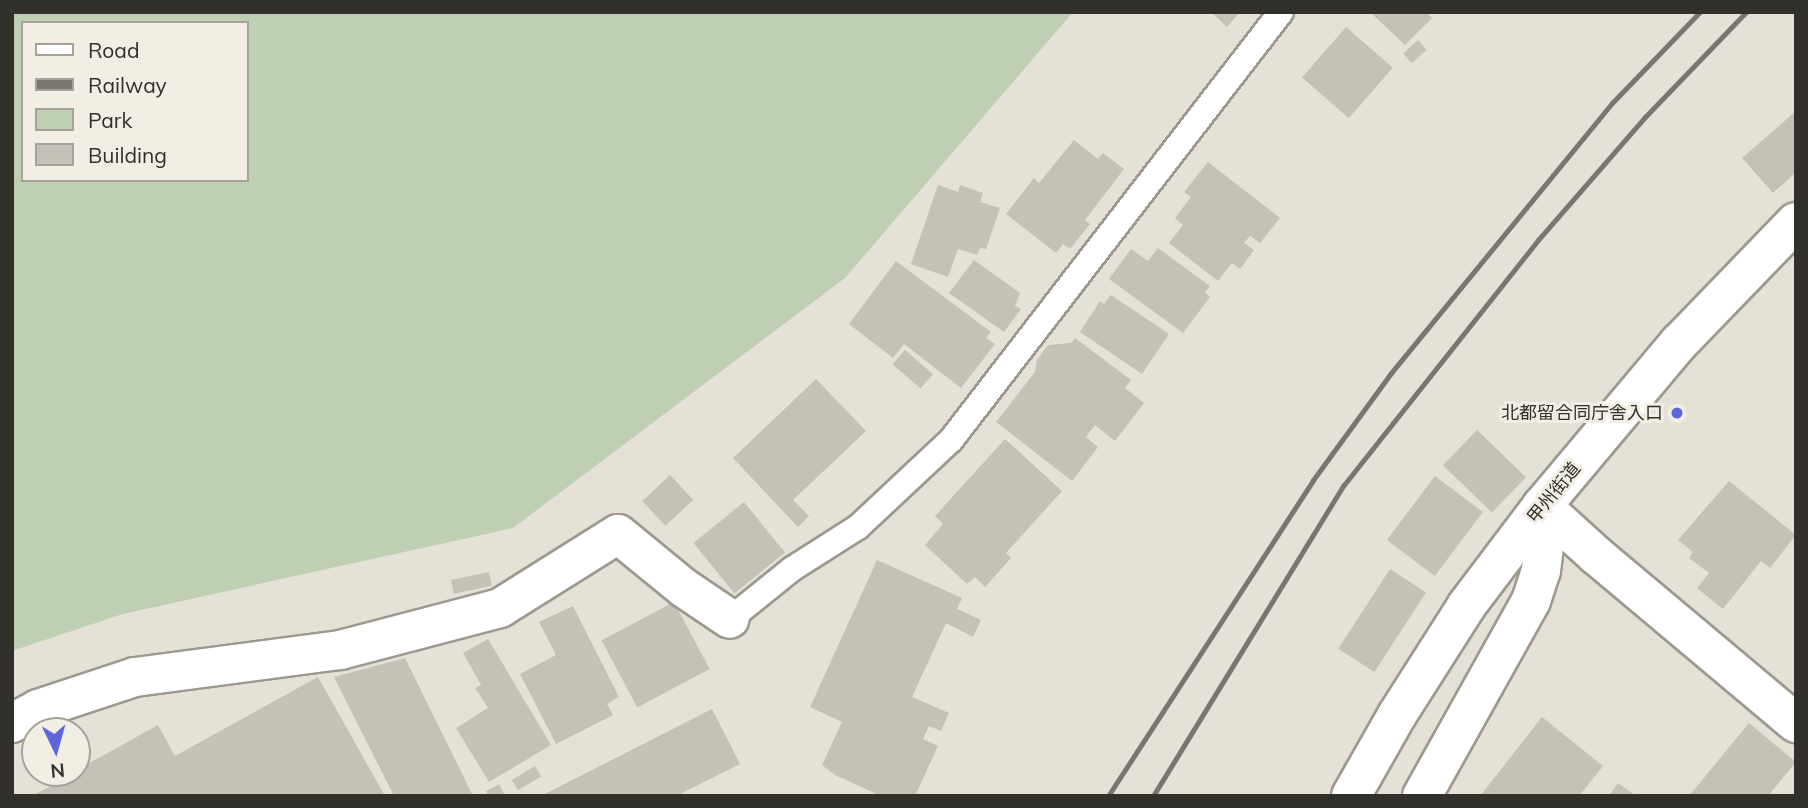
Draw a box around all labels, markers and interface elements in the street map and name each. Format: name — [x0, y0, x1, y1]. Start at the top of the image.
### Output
legend — [21, 21, 248, 182]
text: Road — [88, 37, 139, 63]
text: Railway — [88, 72, 167, 98]
text: Park — [88, 107, 132, 133]
text: Building — [88, 142, 167, 168]
place label: 北都留合同庁舎入口 — [1501, 402, 1663, 424]
marker: 北都留合同庁舎入口 — [1669, 405, 1685, 421]
street label: 甲州街道 — [1523, 458, 1585, 528]
north arrow — [21, 717, 91, 787]
text: N — [49, 758, 66, 784]

